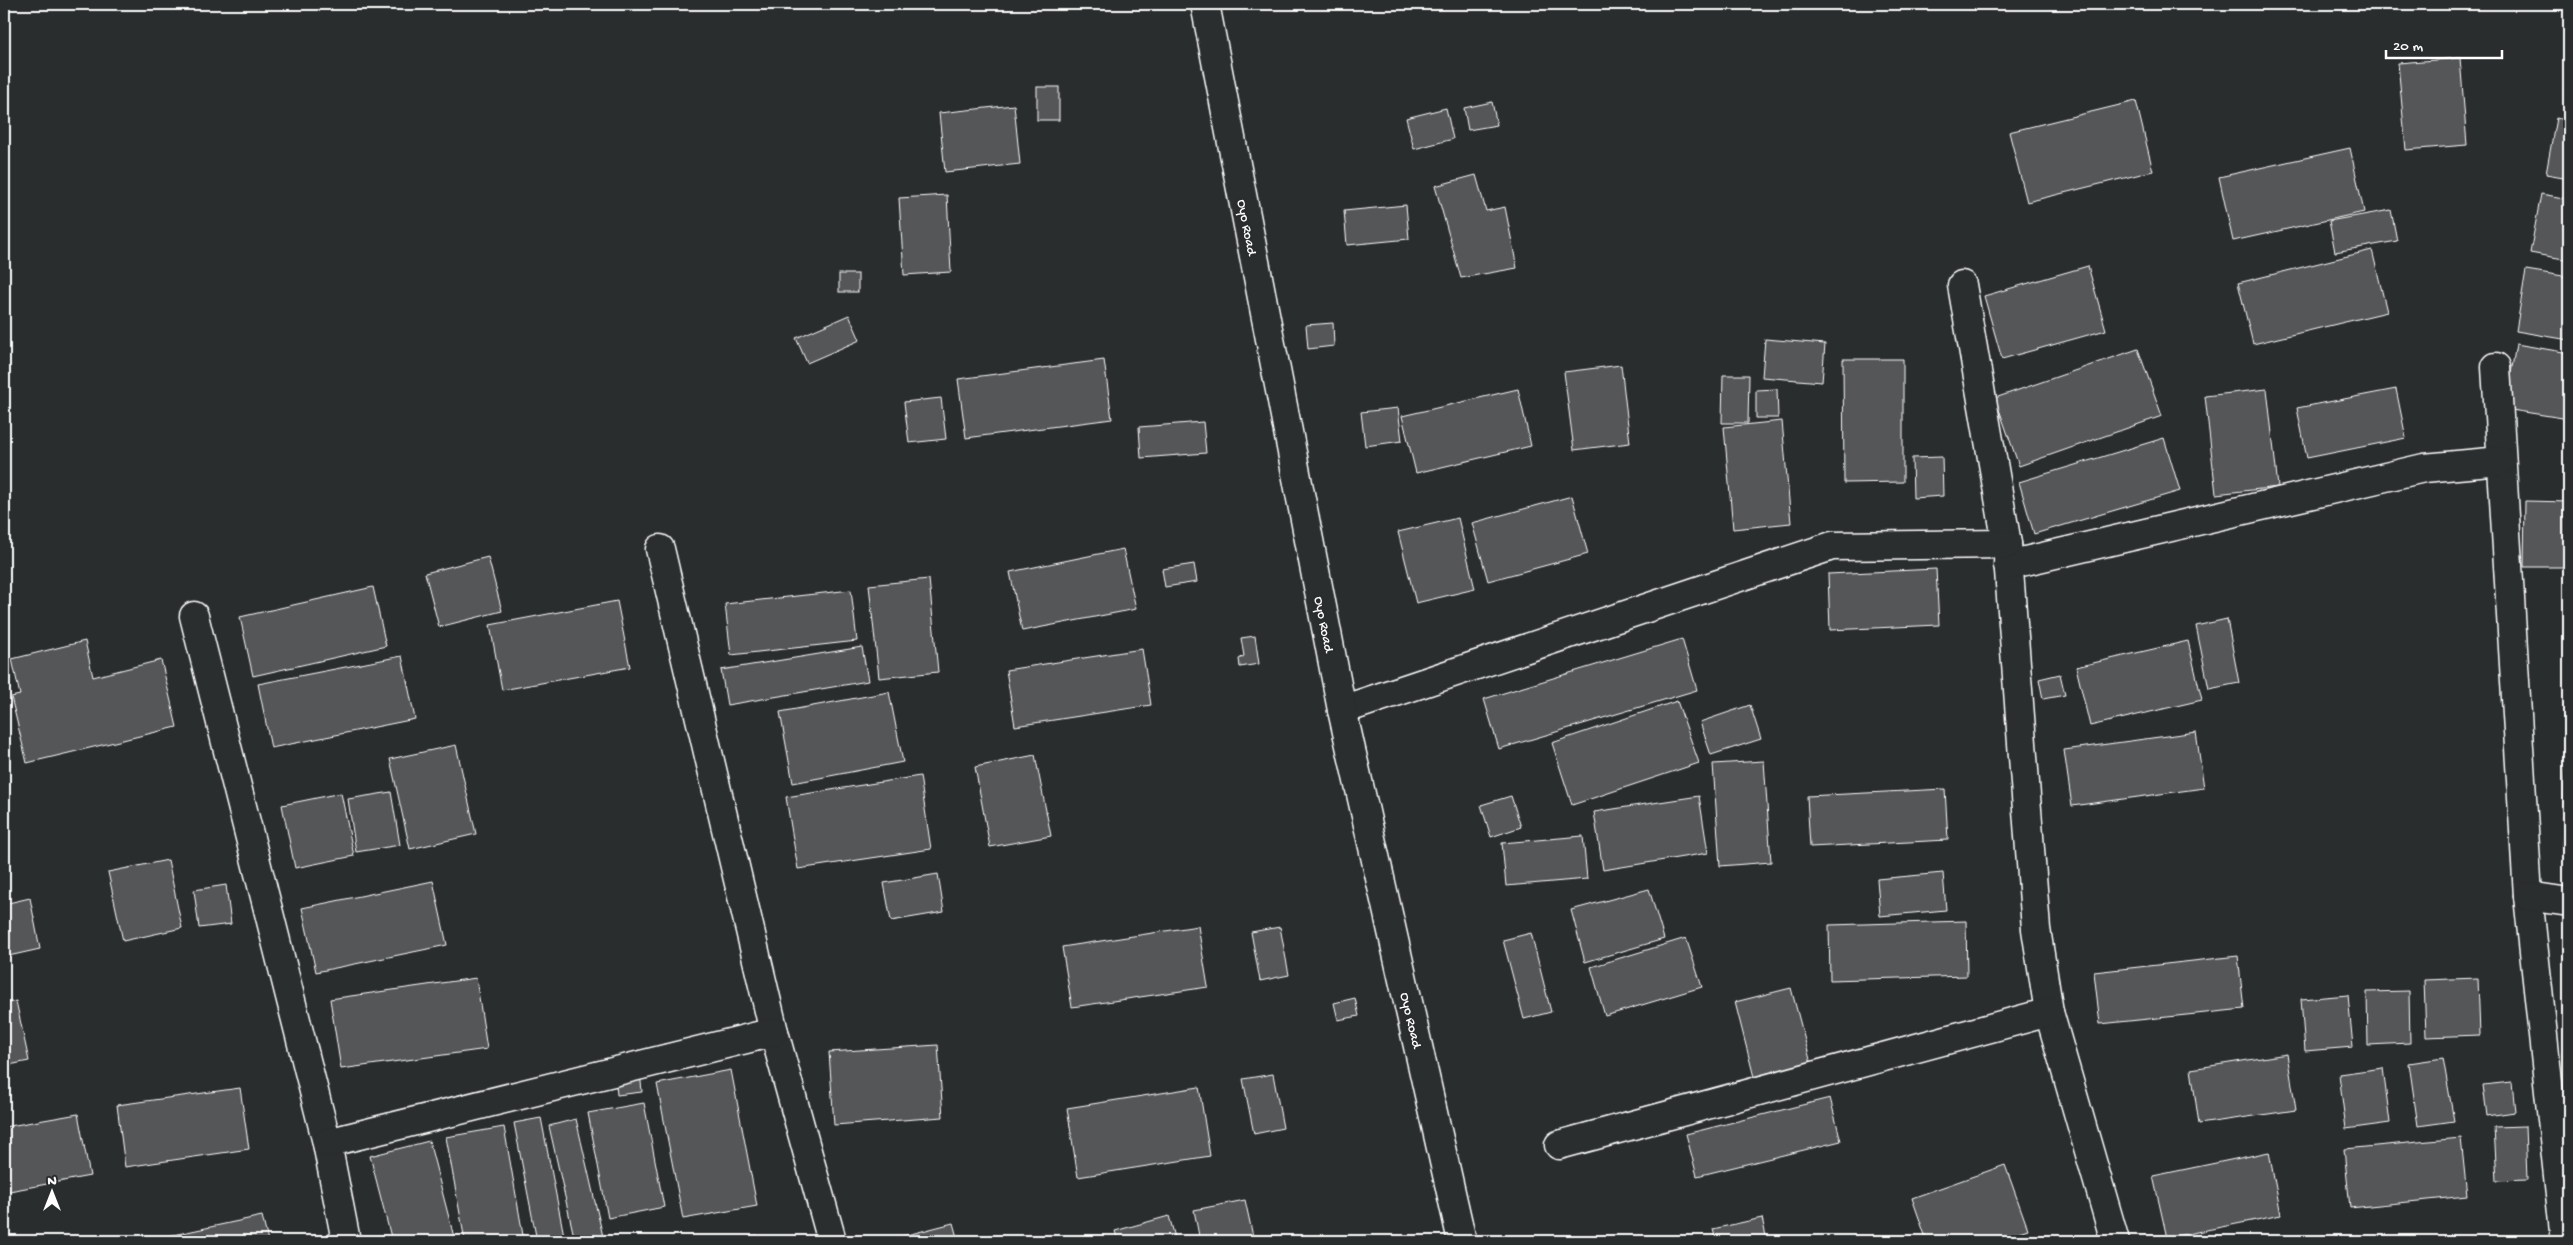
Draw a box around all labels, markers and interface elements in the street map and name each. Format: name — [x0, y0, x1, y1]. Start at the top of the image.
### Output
scale bar — [2386, 28, 2502, 60]
text: 20 m — [2393, 38, 2423, 56]
street label: Oyo Road — [1232, 198, 1260, 259]
street label: Oyo Road — [1309, 595, 1337, 656]
street label: Oyo Road — [1395, 991, 1425, 1052]
north arrow — [28, 1168, 78, 1218]
text: N — [47, 1173, 57, 1190]

